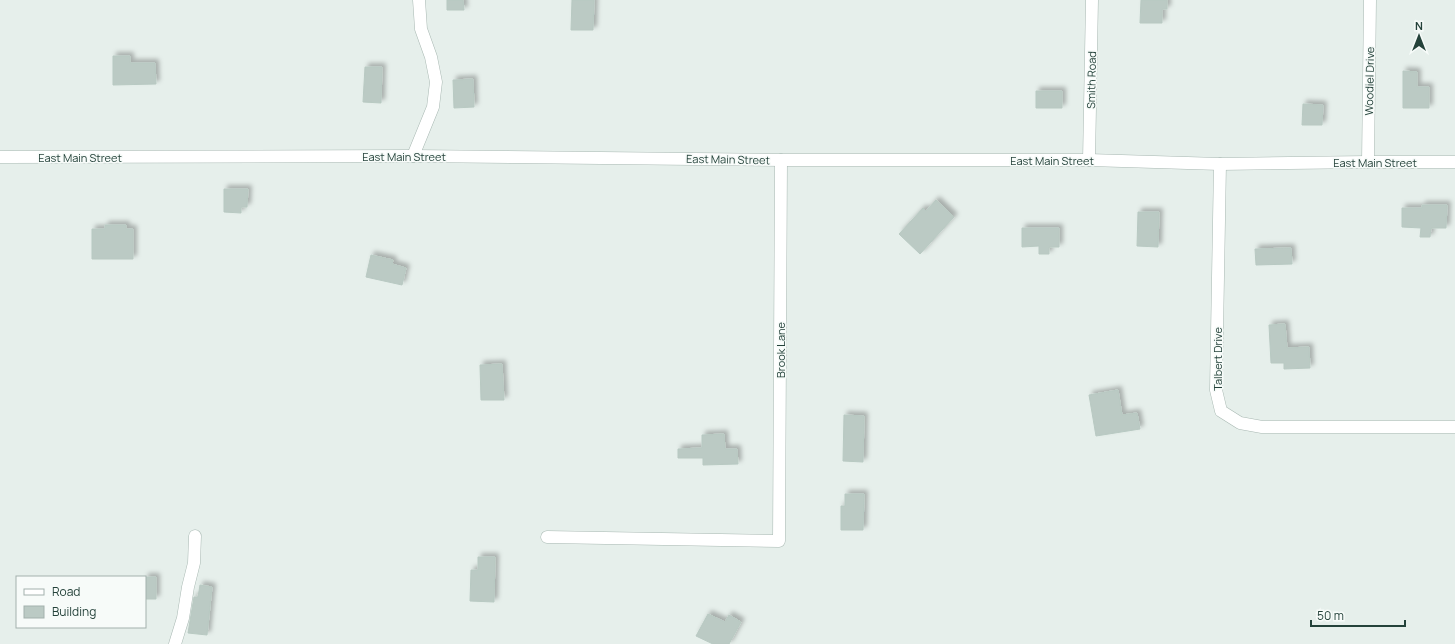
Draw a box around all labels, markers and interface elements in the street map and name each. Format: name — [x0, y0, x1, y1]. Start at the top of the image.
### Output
north arrow — [1399, 16, 1439, 56]
text: N — [1415, 18, 1423, 33]
street label: Woodiel Drive — [1361, 46, 1377, 115]
street label: Smith Road — [1083, 51, 1099, 109]
street label: East Main Street — [362, 149, 446, 164]
street label: East Main Street — [38, 150, 122, 165]
street label: East Main Street — [686, 151, 770, 167]
street label: East Main Street — [1010, 153, 1094, 168]
street label: East Main Street — [1333, 155, 1417, 170]
street label: Brook Lane — [773, 321, 788, 378]
street label: Talbert Drive — [1210, 327, 1225, 391]
legend — [16, 576, 146, 628]
text: Road — [52, 583, 80, 600]
scale bar — [1311, 602, 1405, 628]
text: Building — [52, 603, 96, 620]
text: 50 m — [1317, 607, 1344, 624]

